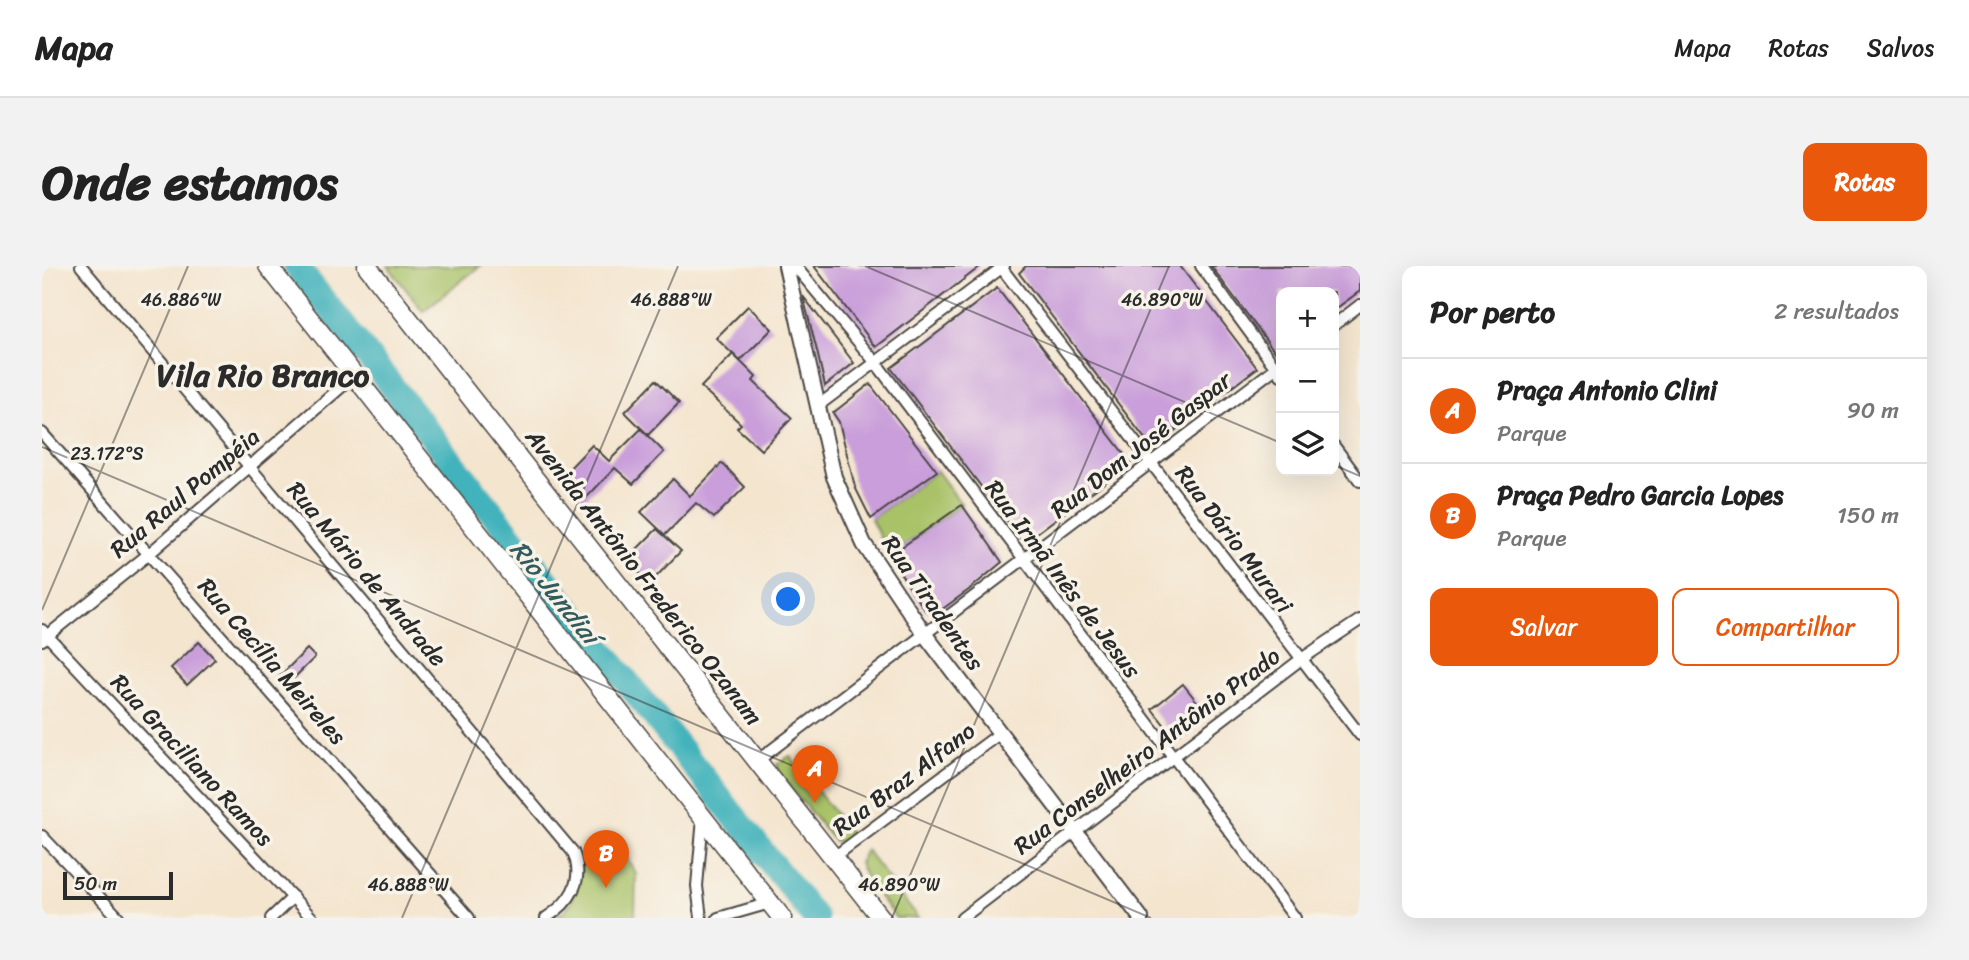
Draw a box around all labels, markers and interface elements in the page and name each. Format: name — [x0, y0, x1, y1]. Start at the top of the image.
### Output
text: Mapa — [35, 19, 112, 77]
text: Mapa — [1674, 27, 1731, 69]
text: Rotas — [1769, 27, 1829, 69]
text: Salvos — [1867, 27, 1934, 69]
text: Onde estamos — [42, 139, 338, 226]
button: Rotas — [1803, 143, 1927, 221]
text: 46.886°W — [141, 284, 222, 316]
text: 46.888°W — [630, 284, 713, 316]
text: 46.890°W — [1121, 284, 1204, 316]
text: Por perto — [1430, 285, 1555, 339]
map controls — [1276, 287, 1339, 476]
button: + — [1276, 287, 1339, 350]
text: 2 resultados — [1774, 291, 1899, 332]
district label: Vila Rio Branco — [157, 347, 370, 404]
button: − — [1276, 350, 1339, 413]
street label: Rua Dom José Gaspar — [1041, 359, 1243, 530]
text: Praça Antonio Clini — [1497, 367, 1717, 413]
text: A — [1445, 390, 1461, 431]
text: 90 m — [1847, 390, 1899, 431]
button: layers — [1276, 413, 1339, 476]
text: Parque — [1497, 413, 1567, 454]
street label: Rua Raul Pompéia — [100, 417, 270, 569]
street label: Avenida Antônio Frederico Ozanam — [514, 418, 774, 735]
text: 23.172°S — [70, 438, 144, 470]
street label: Rua Dário Murari — [1164, 455, 1305, 624]
street label: Rua Irmã Inês de Jesus — [974, 470, 1153, 688]
street label: Rua Mário de Andrade — [276, 471, 458, 677]
text: Praça Pedro Garcia Lopes — [1497, 472, 1783, 518]
text: B — [1446, 495, 1460, 536]
text: 150 m — [1837, 495, 1899, 536]
text: Parque — [1497, 518, 1567, 559]
street label: Rua Tiradentes — [870, 526, 996, 680]
water label: Rio Jundiaí — [498, 529, 617, 661]
street label: Rua Cecília Meireles — [187, 568, 357, 754]
your location — [771, 582, 805, 616]
button: Salvar — [1430, 588, 1658, 666]
button: Compartilhar — [1672, 588, 1899, 666]
street label: Rua Conselheiro Antônio Prado — [1004, 636, 1290, 866]
street label: Rua Graciliano Ramos — [100, 663, 284, 857]
street label: Rua Braz Alfano — [823, 711, 985, 847]
pin: A — [792, 745, 838, 803]
pin: B — [583, 830, 629, 888]
text: 50 m — [74, 867, 117, 900]
scale bar — [63, 869, 173, 901]
text: 46.888°W — [367, 869, 450, 901]
text: 46.890°W — [858, 869, 941, 901]

